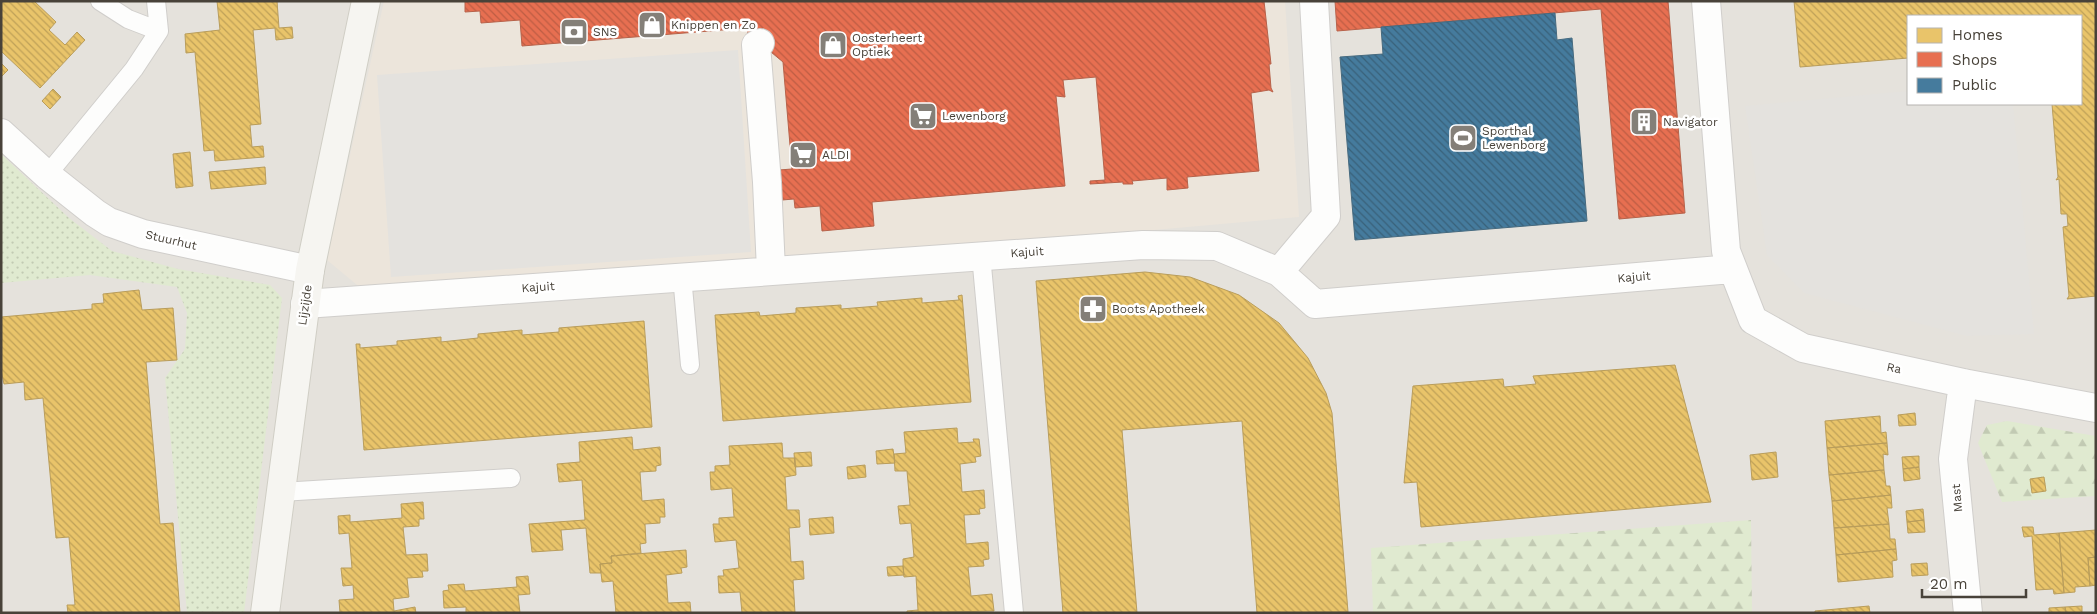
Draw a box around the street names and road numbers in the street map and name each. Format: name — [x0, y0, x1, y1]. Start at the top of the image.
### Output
street label: Stuurhut — [144, 227, 198, 253]
street label: Kajuit — [1010, 244, 1044, 260]
street label: Kajuit — [1617, 269, 1651, 285]
street label: Kajuit — [521, 279, 555, 295]
street label: Lijzijde — [295, 284, 315, 326]
street label: Ra — [1885, 360, 1903, 376]
street label: Mast — [1949, 483, 1965, 513]

